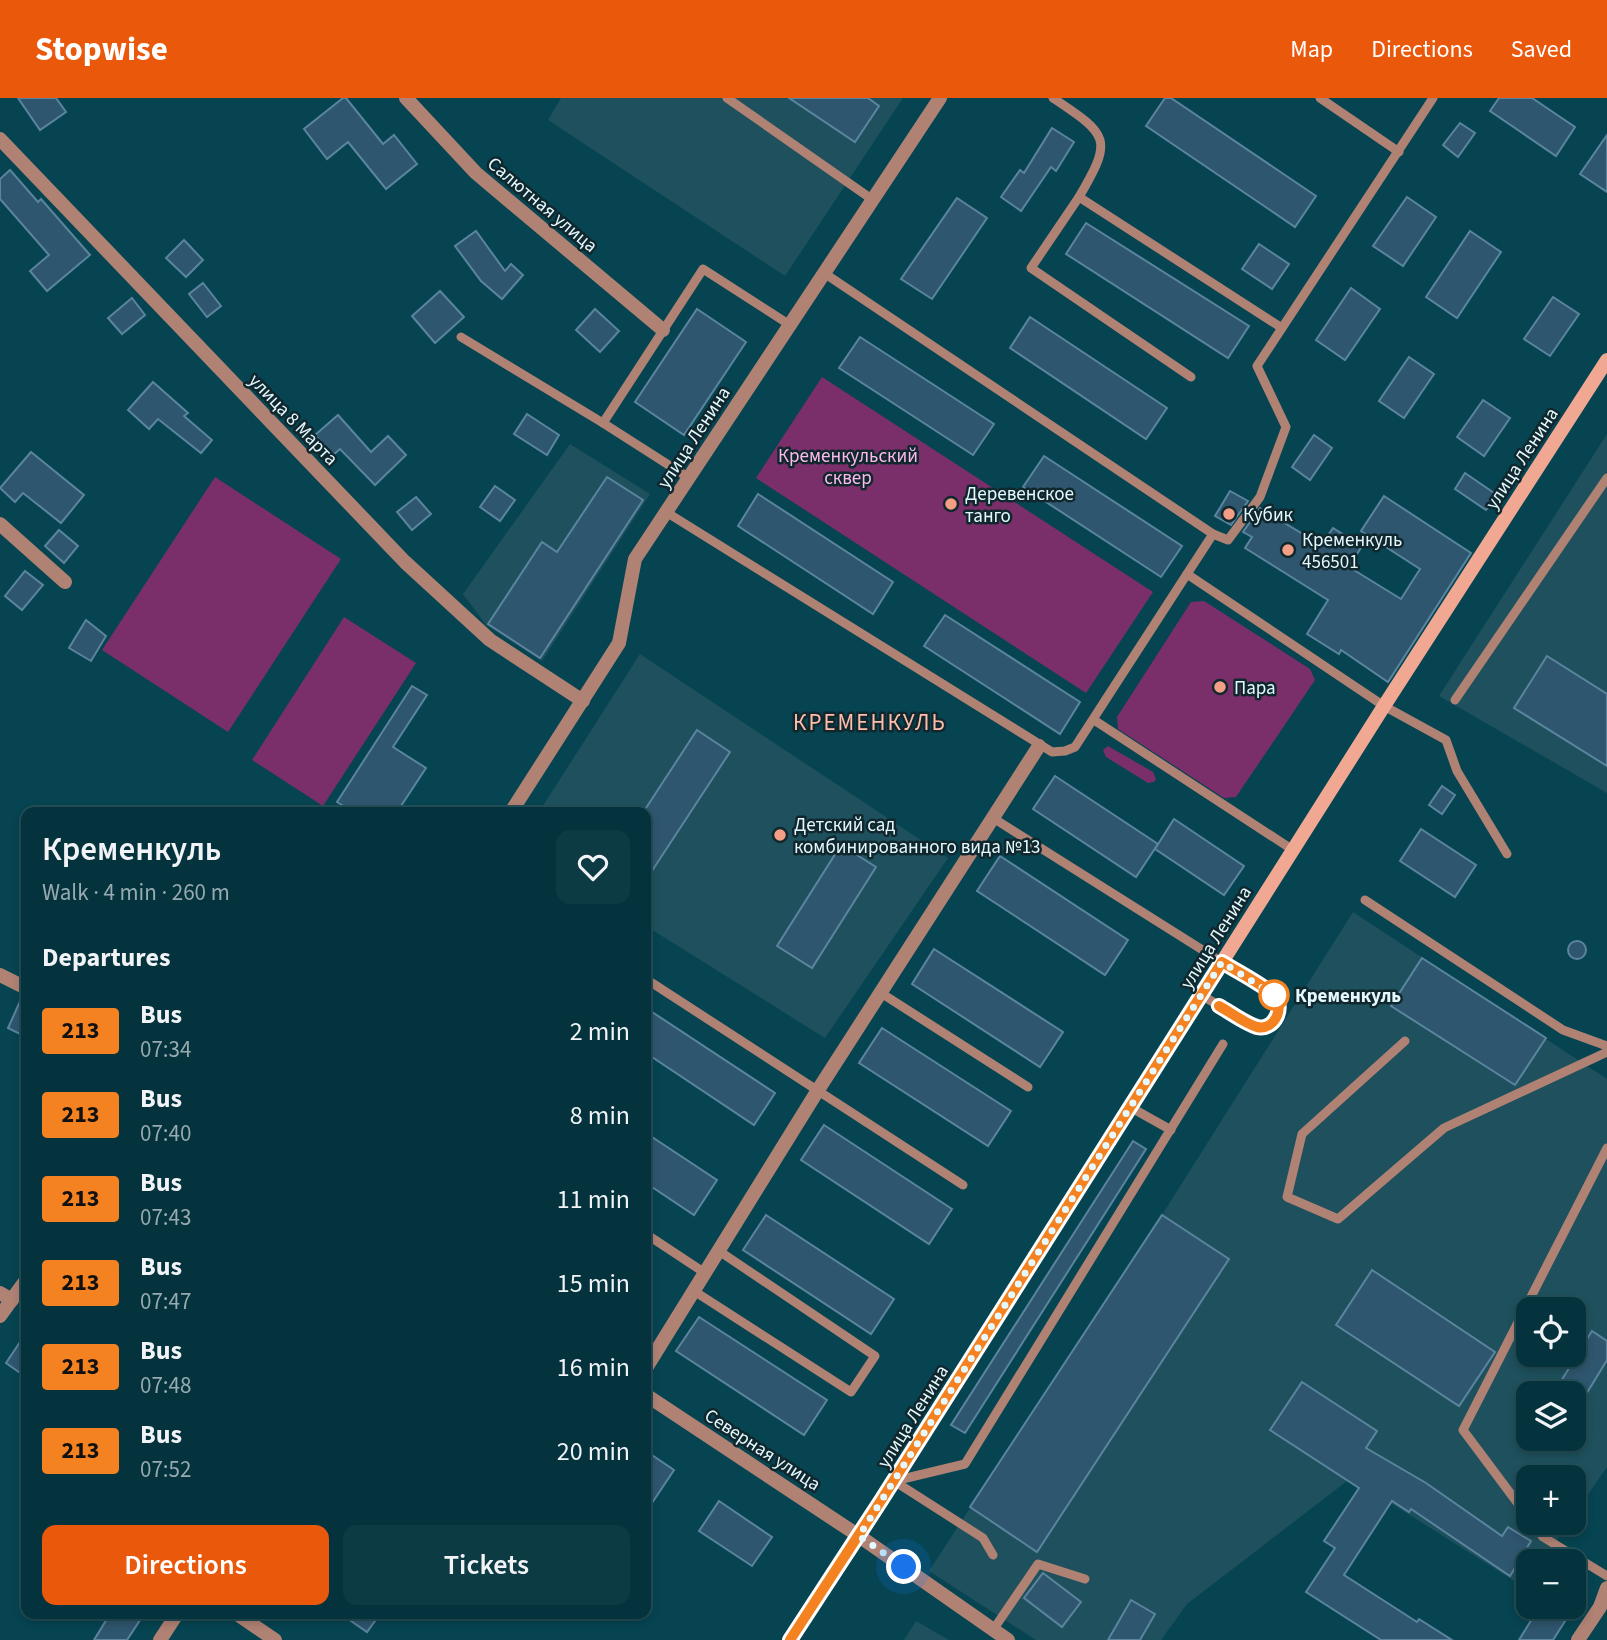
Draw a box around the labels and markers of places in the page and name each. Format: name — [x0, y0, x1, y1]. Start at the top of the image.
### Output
place label: Деревенское танго — [965, 481, 1074, 530]
marker: Деревенское танго — [943, 496, 959, 512]
place label: Кубик — [1243, 502, 1294, 529]
marker: Кубик — [1221, 506, 1237, 522]
place label: Кременкуль 456501 — [1302, 527, 1402, 576]
marker: Кременкуль 456501 — [1280, 542, 1296, 558]
place label: Пара — [1234, 675, 1276, 702]
marker: Пара — [1212, 679, 1228, 695]
place label: Детский сад комбинированного вида №13 — [794, 812, 1041, 861]
marker: Детский сад комбинированного вида №13 — [772, 827, 788, 843]
marker: Кременкуль — [1259, 980, 1289, 1010]
place label: Кременкуль — [1295, 983, 1401, 1010]

